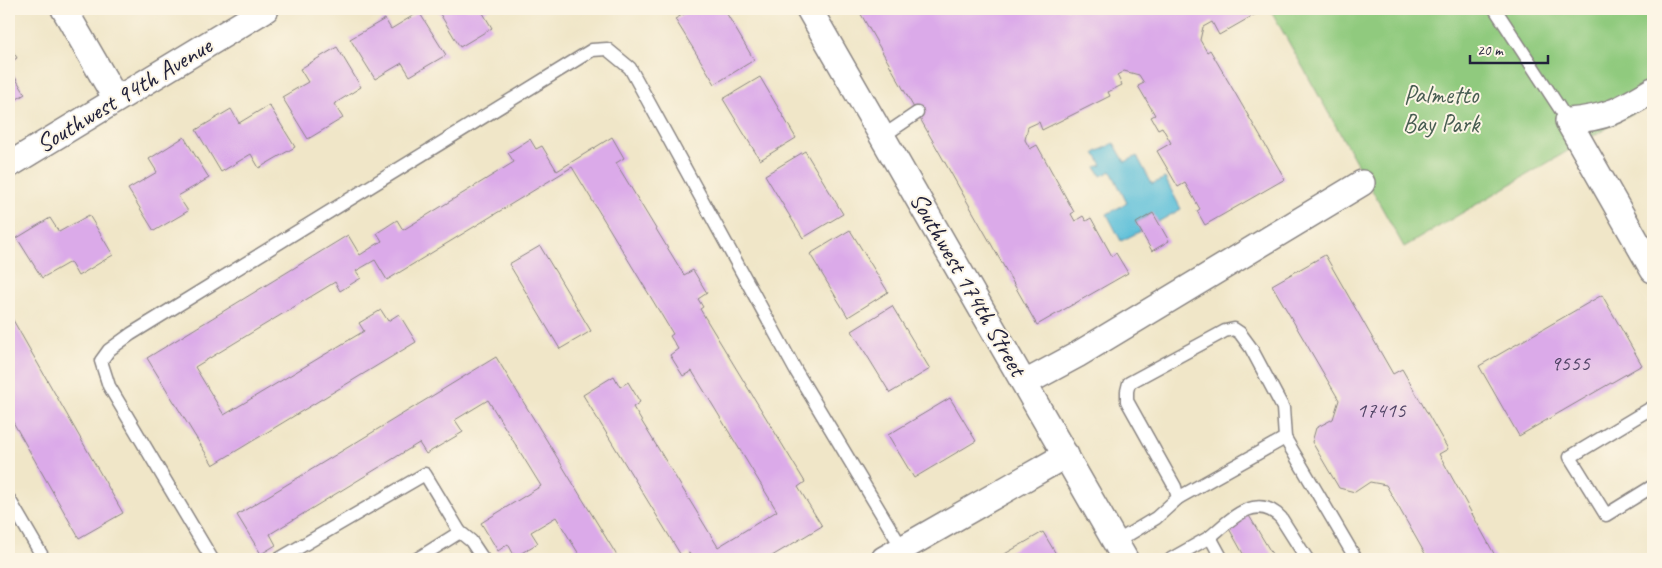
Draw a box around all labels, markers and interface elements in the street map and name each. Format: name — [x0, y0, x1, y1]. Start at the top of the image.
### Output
street label: Southwest 94th Avenue — [30, 29, 219, 160]
scale bar — [1470, 32, 1547, 64]
text: 20 m — [1477, 41, 1504, 60]
park label: Palmetto Bay Park — [1403, 79, 1481, 140]
street label: Southwest 174th Street — [902, 186, 1035, 384]
house number: 9555 — [1550, 349, 1591, 377]
house number: 17415 — [1356, 396, 1407, 424]

